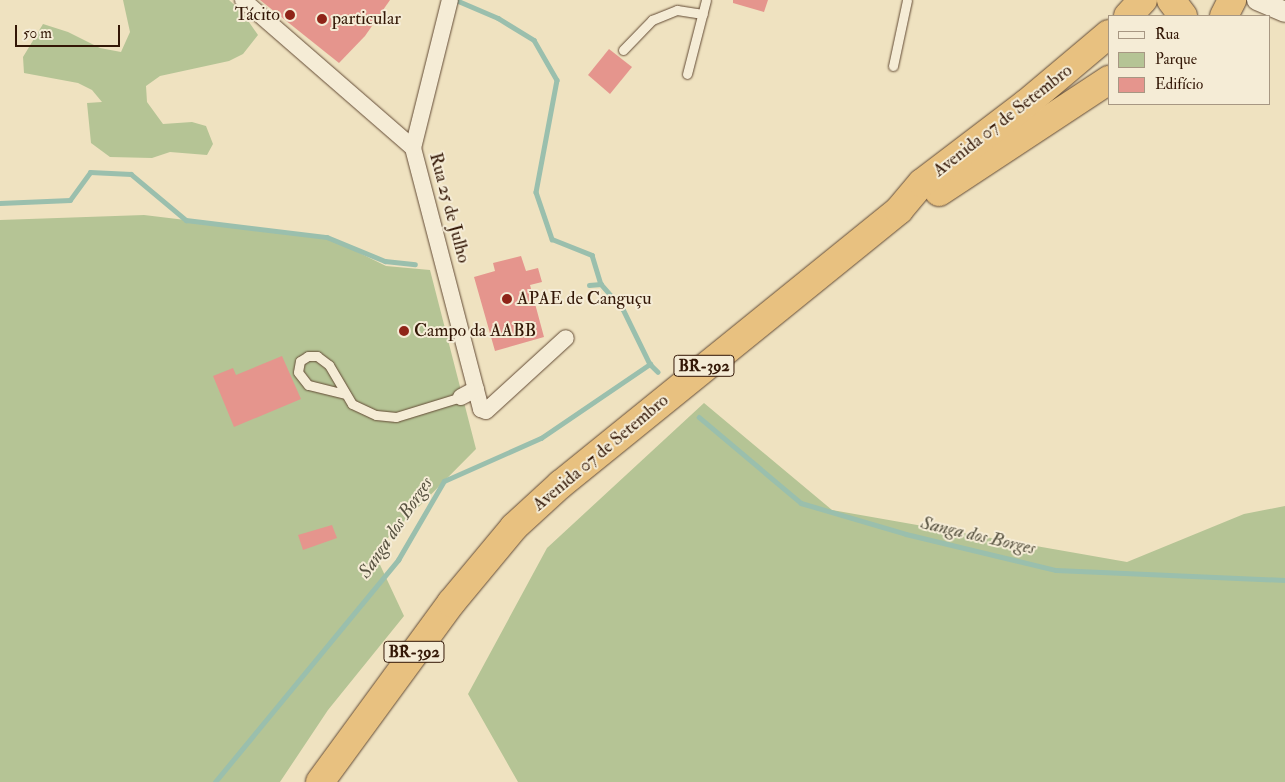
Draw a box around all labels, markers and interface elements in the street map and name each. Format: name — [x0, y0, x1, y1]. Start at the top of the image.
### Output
place label: Tácito — [235, 4, 280, 26]
place label: particular — [332, 8, 401, 30]
marker: Tácito — [284, 9, 296, 21]
marker: particular — [316, 13, 328, 25]
scale bar — [18, 15, 122, 47]
legend — [1108, 15, 1270, 105]
text: 50 m — [23, 24, 52, 43]
text: Rua — [1155, 25, 1180, 44]
text: Parque — [1155, 50, 1197, 69]
street label: Avenida 07 de Setembro — [929, 60, 1077, 182]
text: Edifício — [1155, 75, 1203, 94]
street label: Rua 25 de Julho — [424, 151, 474, 265]
place label: APAE de Canguçu — [517, 288, 651, 310]
marker: APAE de Canguçu — [501, 293, 513, 305]
place label: Campo da AABB — [414, 320, 536, 342]
marker: Campo da AABB — [398, 325, 410, 337]
road number: BR-392 — [673, 352, 735, 380]
street label: Avenida 07 de Setembro — [529, 390, 673, 516]
water label: Sanga dos Borges — [354, 473, 438, 583]
water label: Sanga dos Borges — [919, 512, 1037, 560]
road number: BR-392 — [383, 638, 445, 666]

